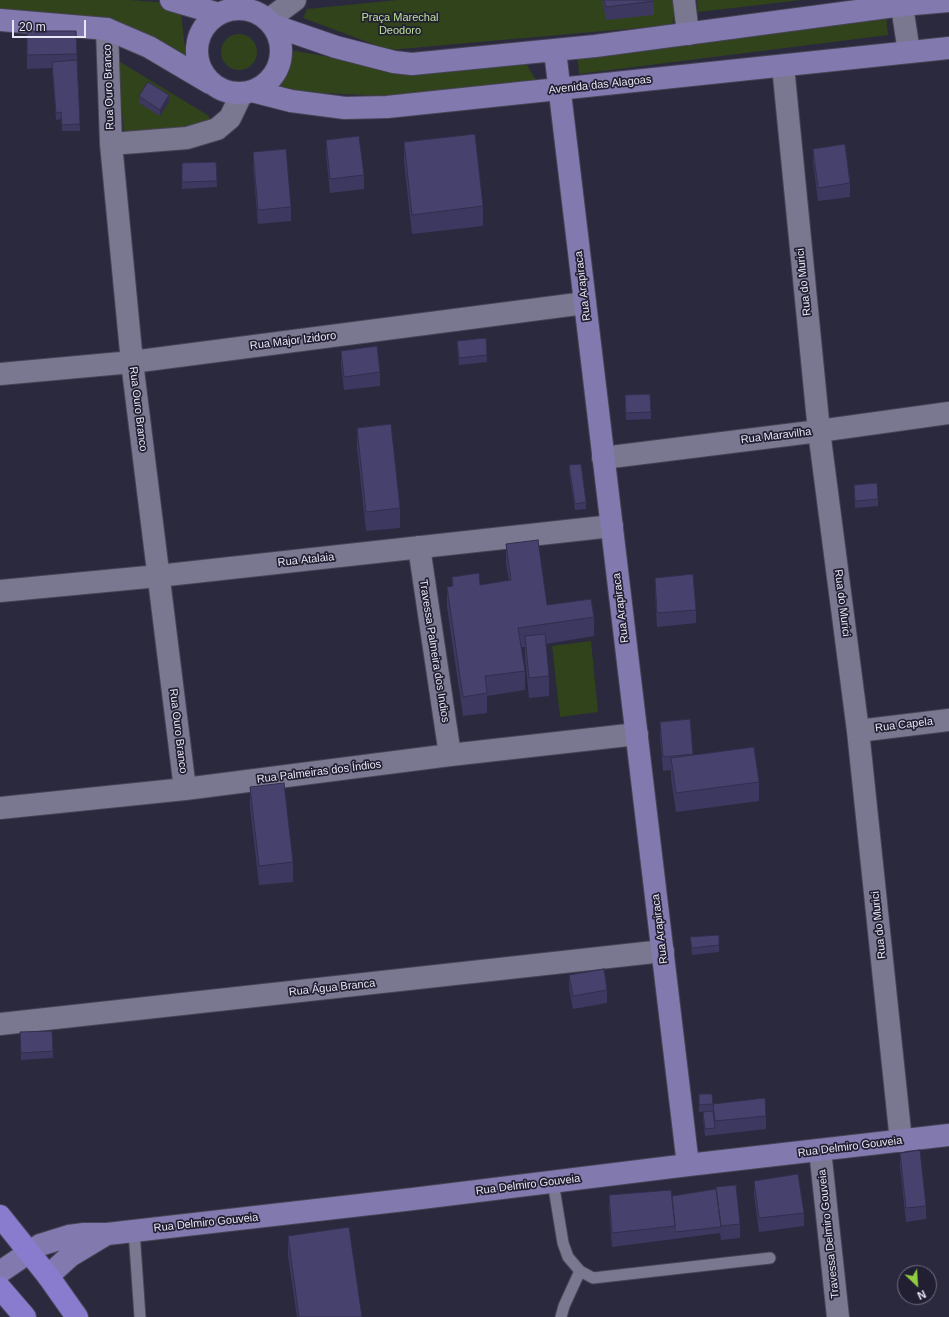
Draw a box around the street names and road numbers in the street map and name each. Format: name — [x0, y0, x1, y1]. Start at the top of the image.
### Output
street label: Rua Ouro Branco — [101, 44, 117, 130]
street label: Avenida das Alagoas — [548, 73, 652, 97]
street label: Rua do Murici — [794, 248, 814, 316]
street label: Rua Arapiraca — [572, 250, 594, 322]
street label: Rua Major Izidoro — [249, 329, 337, 353]
street label: Rua Ouro Branco — [126, 366, 150, 452]
street label: Rua Maravilha — [740, 425, 812, 447]
street label: Rua Atalaia — [277, 550, 335, 570]
street label: Rua do Murici — [831, 569, 853, 637]
street label: Rua Arapiraca — [610, 572, 632, 644]
street label: Travessa Palmeira dos Indios — [416, 579, 452, 723]
street label: Rua Ouro Branco — [166, 688, 190, 774]
street label: Rua Capela — [874, 715, 934, 735]
street label: Rua Palmeiras dos Índios — [256, 758, 382, 786]
street label: Rua do Murici — [869, 891, 889, 959]
street label: Rua Arapiraca — [649, 893, 671, 965]
street label: Rua Água Branca — [288, 977, 376, 999]
street label: Rua Delmiro Gouveia — [797, 1134, 903, 1160]
street label: Travessa Delmiro Gouveia — [816, 1169, 842, 1299]
street label: Rua Delmiro Gouveia — [475, 1172, 581, 1198]
street label: Rua Delmiro Gouveia — [153, 1211, 259, 1235]

